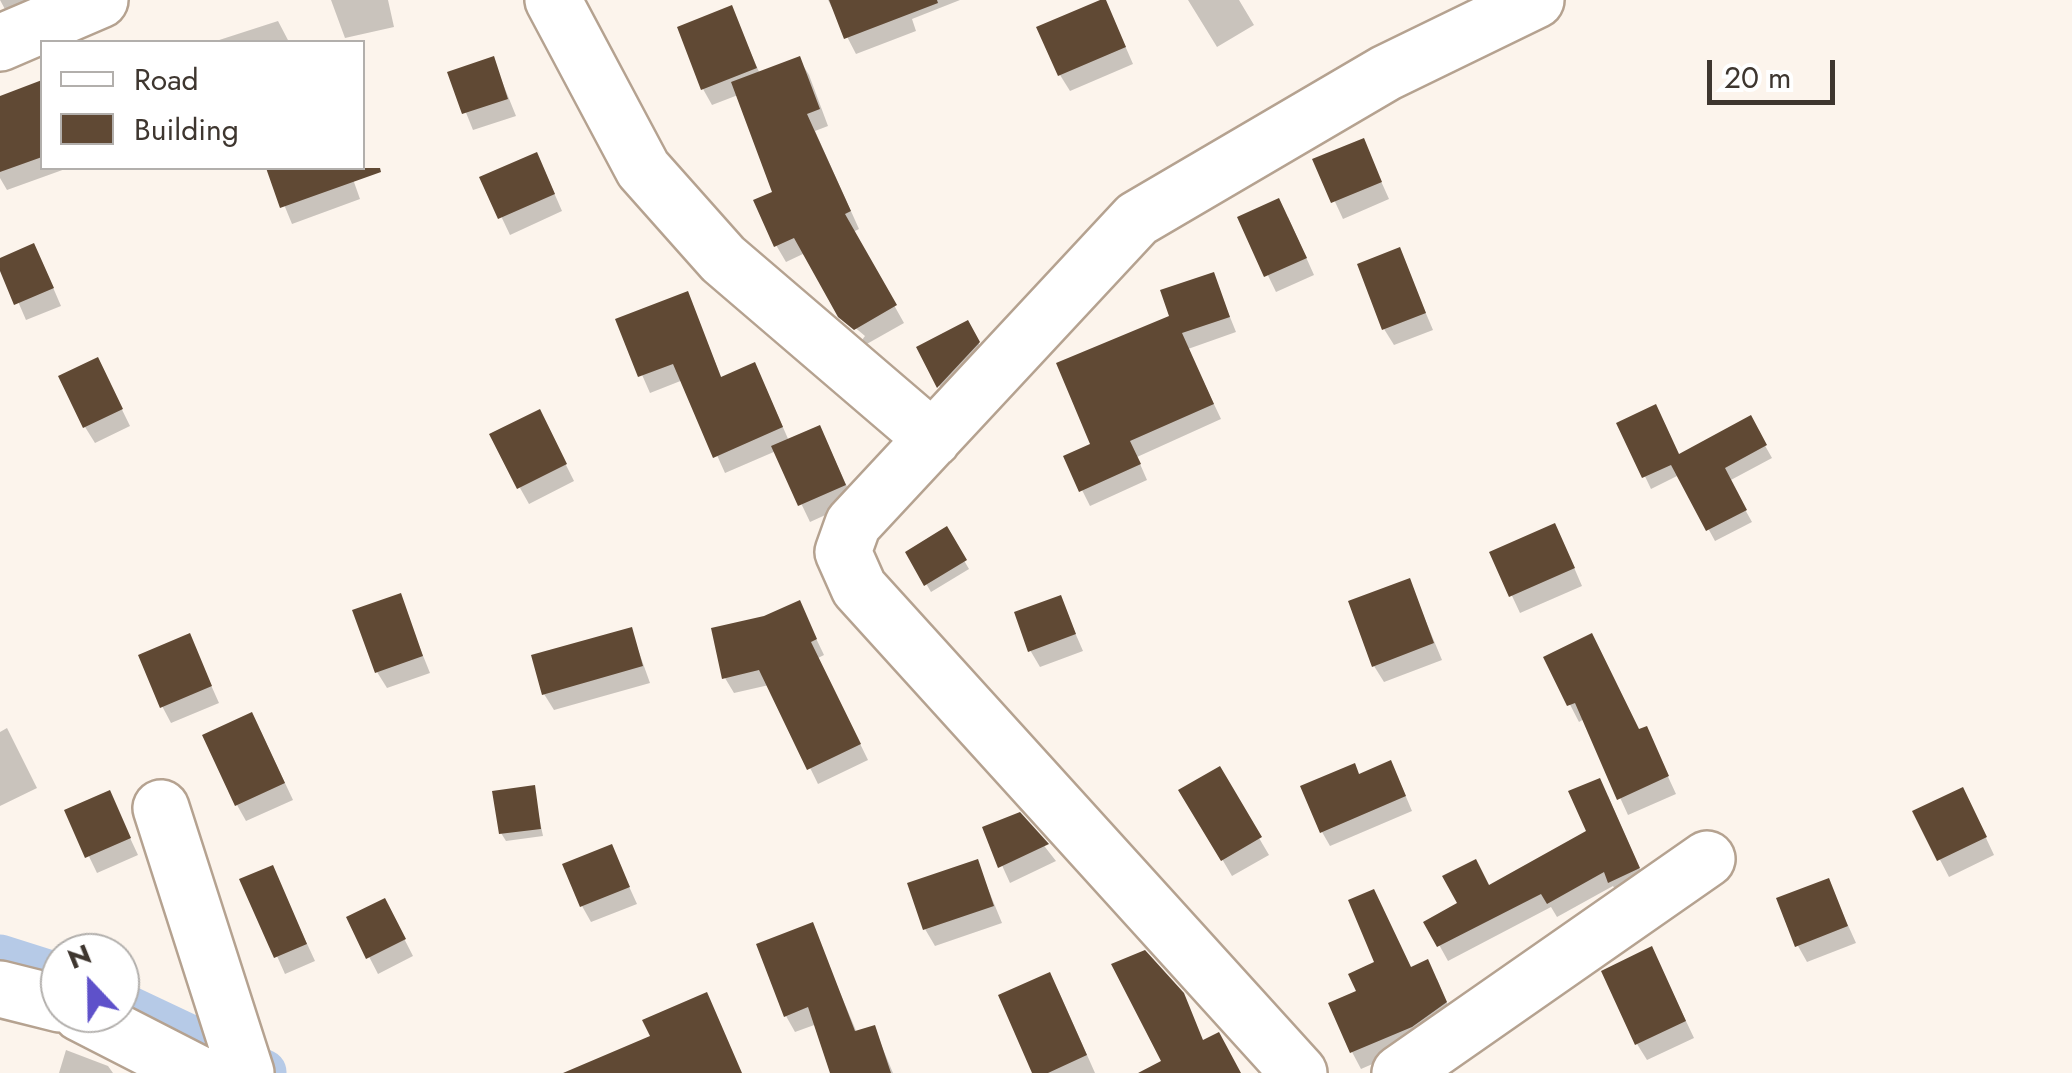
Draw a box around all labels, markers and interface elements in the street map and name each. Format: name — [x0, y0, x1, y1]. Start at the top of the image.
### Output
legend — [40, 40, 365, 170]
scale bar — [1712, 40, 1840, 102]
text: 20 m — [1724, 56, 1791, 99]
text: Road — [134, 58, 199, 101]
text: Building — [134, 108, 239, 151]
north arrow — [40, 933, 140, 1033]
text: N — [61, 933, 97, 980]

